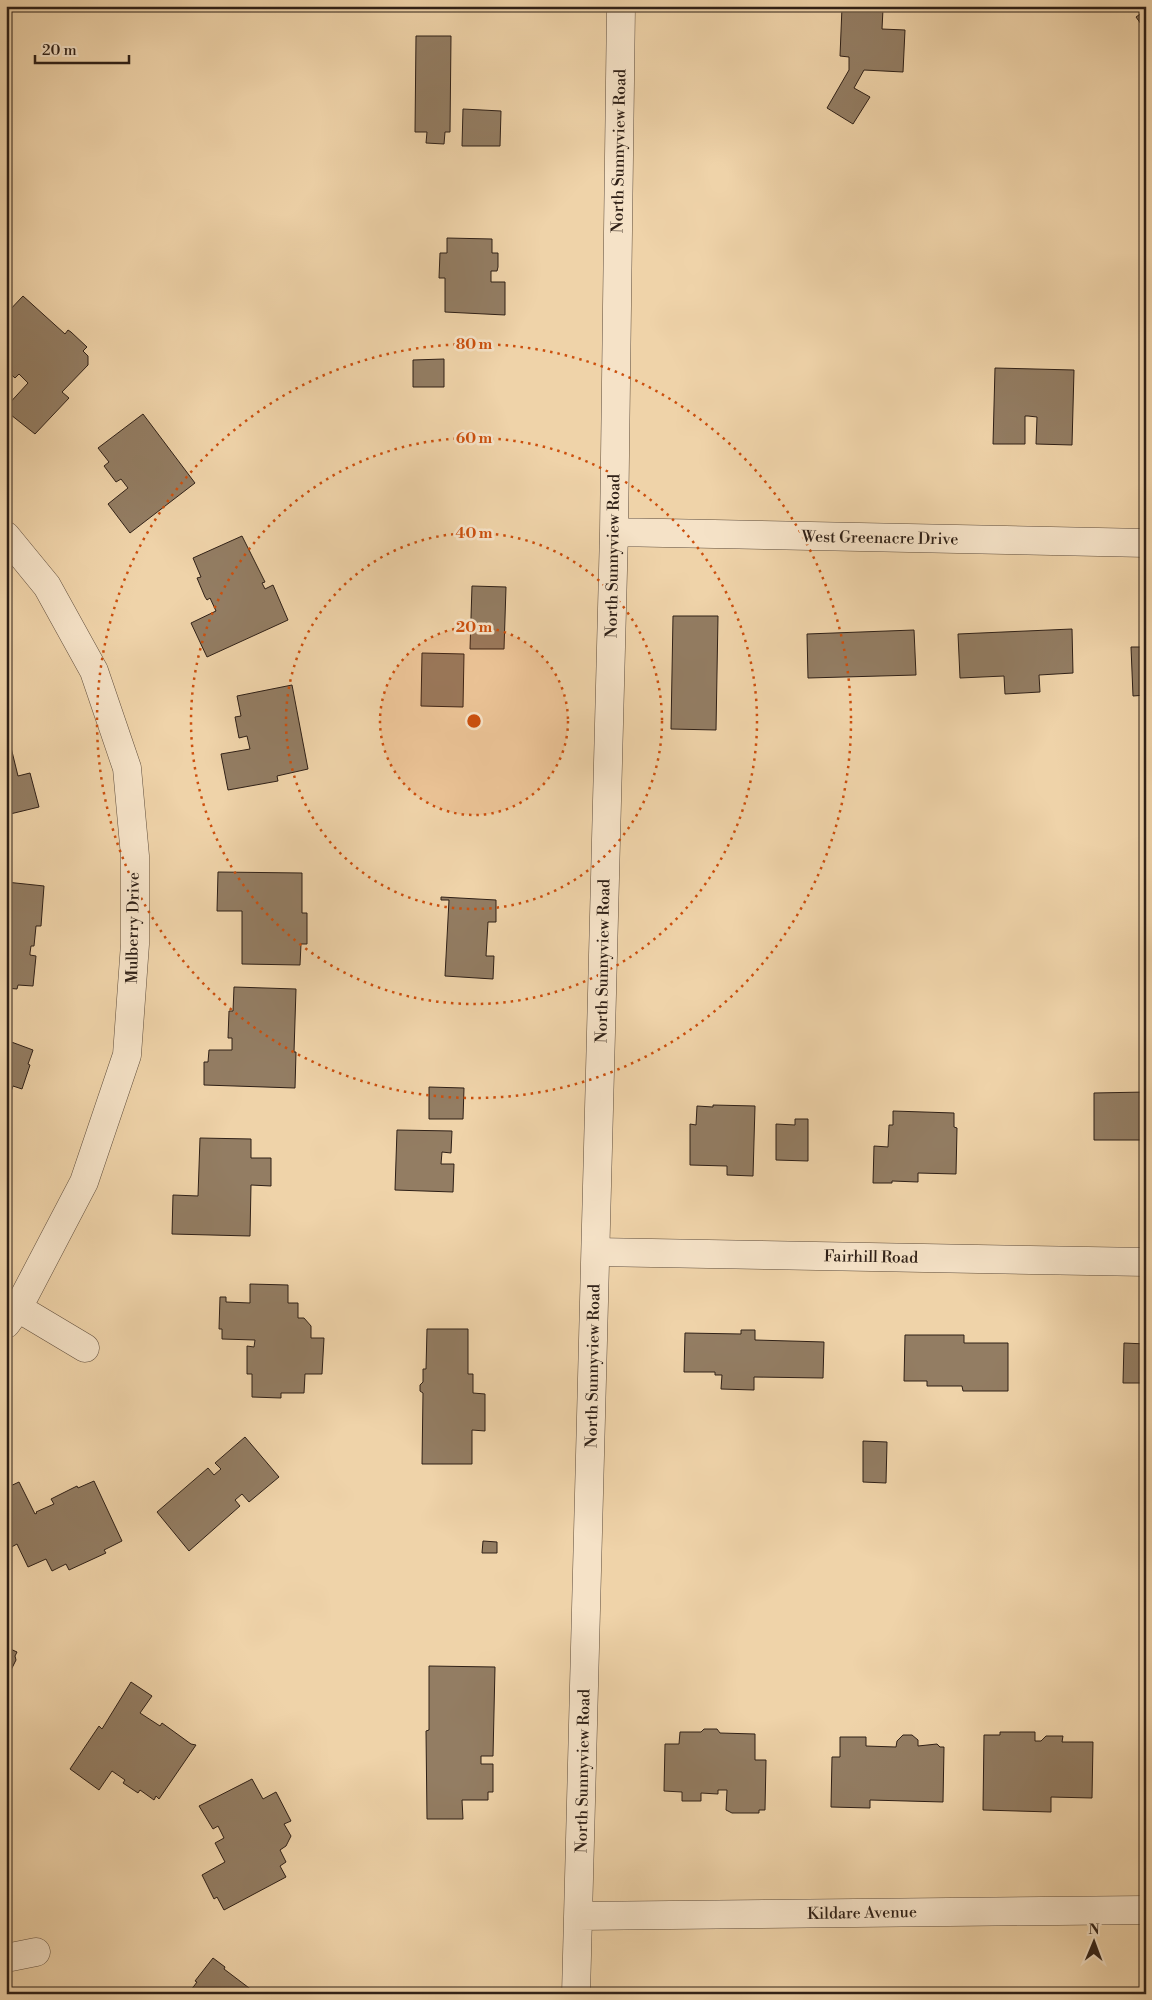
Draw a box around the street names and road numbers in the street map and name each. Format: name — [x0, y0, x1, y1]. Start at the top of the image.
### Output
street label: North Sunnyview Road — [608, 69, 630, 233]
street label: North Sunnyview Road — [602, 474, 624, 638]
street label: West Greenacre Drive — [800, 527, 959, 549]
street label: Mulberry Drive — [122, 872, 144, 984]
street label: North Sunnyview Road — [592, 879, 614, 1043]
street label: Fairhill Road — [824, 1246, 918, 1268]
street label: North Sunnyview Road — [582, 1284, 604, 1448]
street label: North Sunnyview Road — [572, 1689, 594, 1853]
street label: Kildare Avenue — [807, 1902, 917, 1924]

